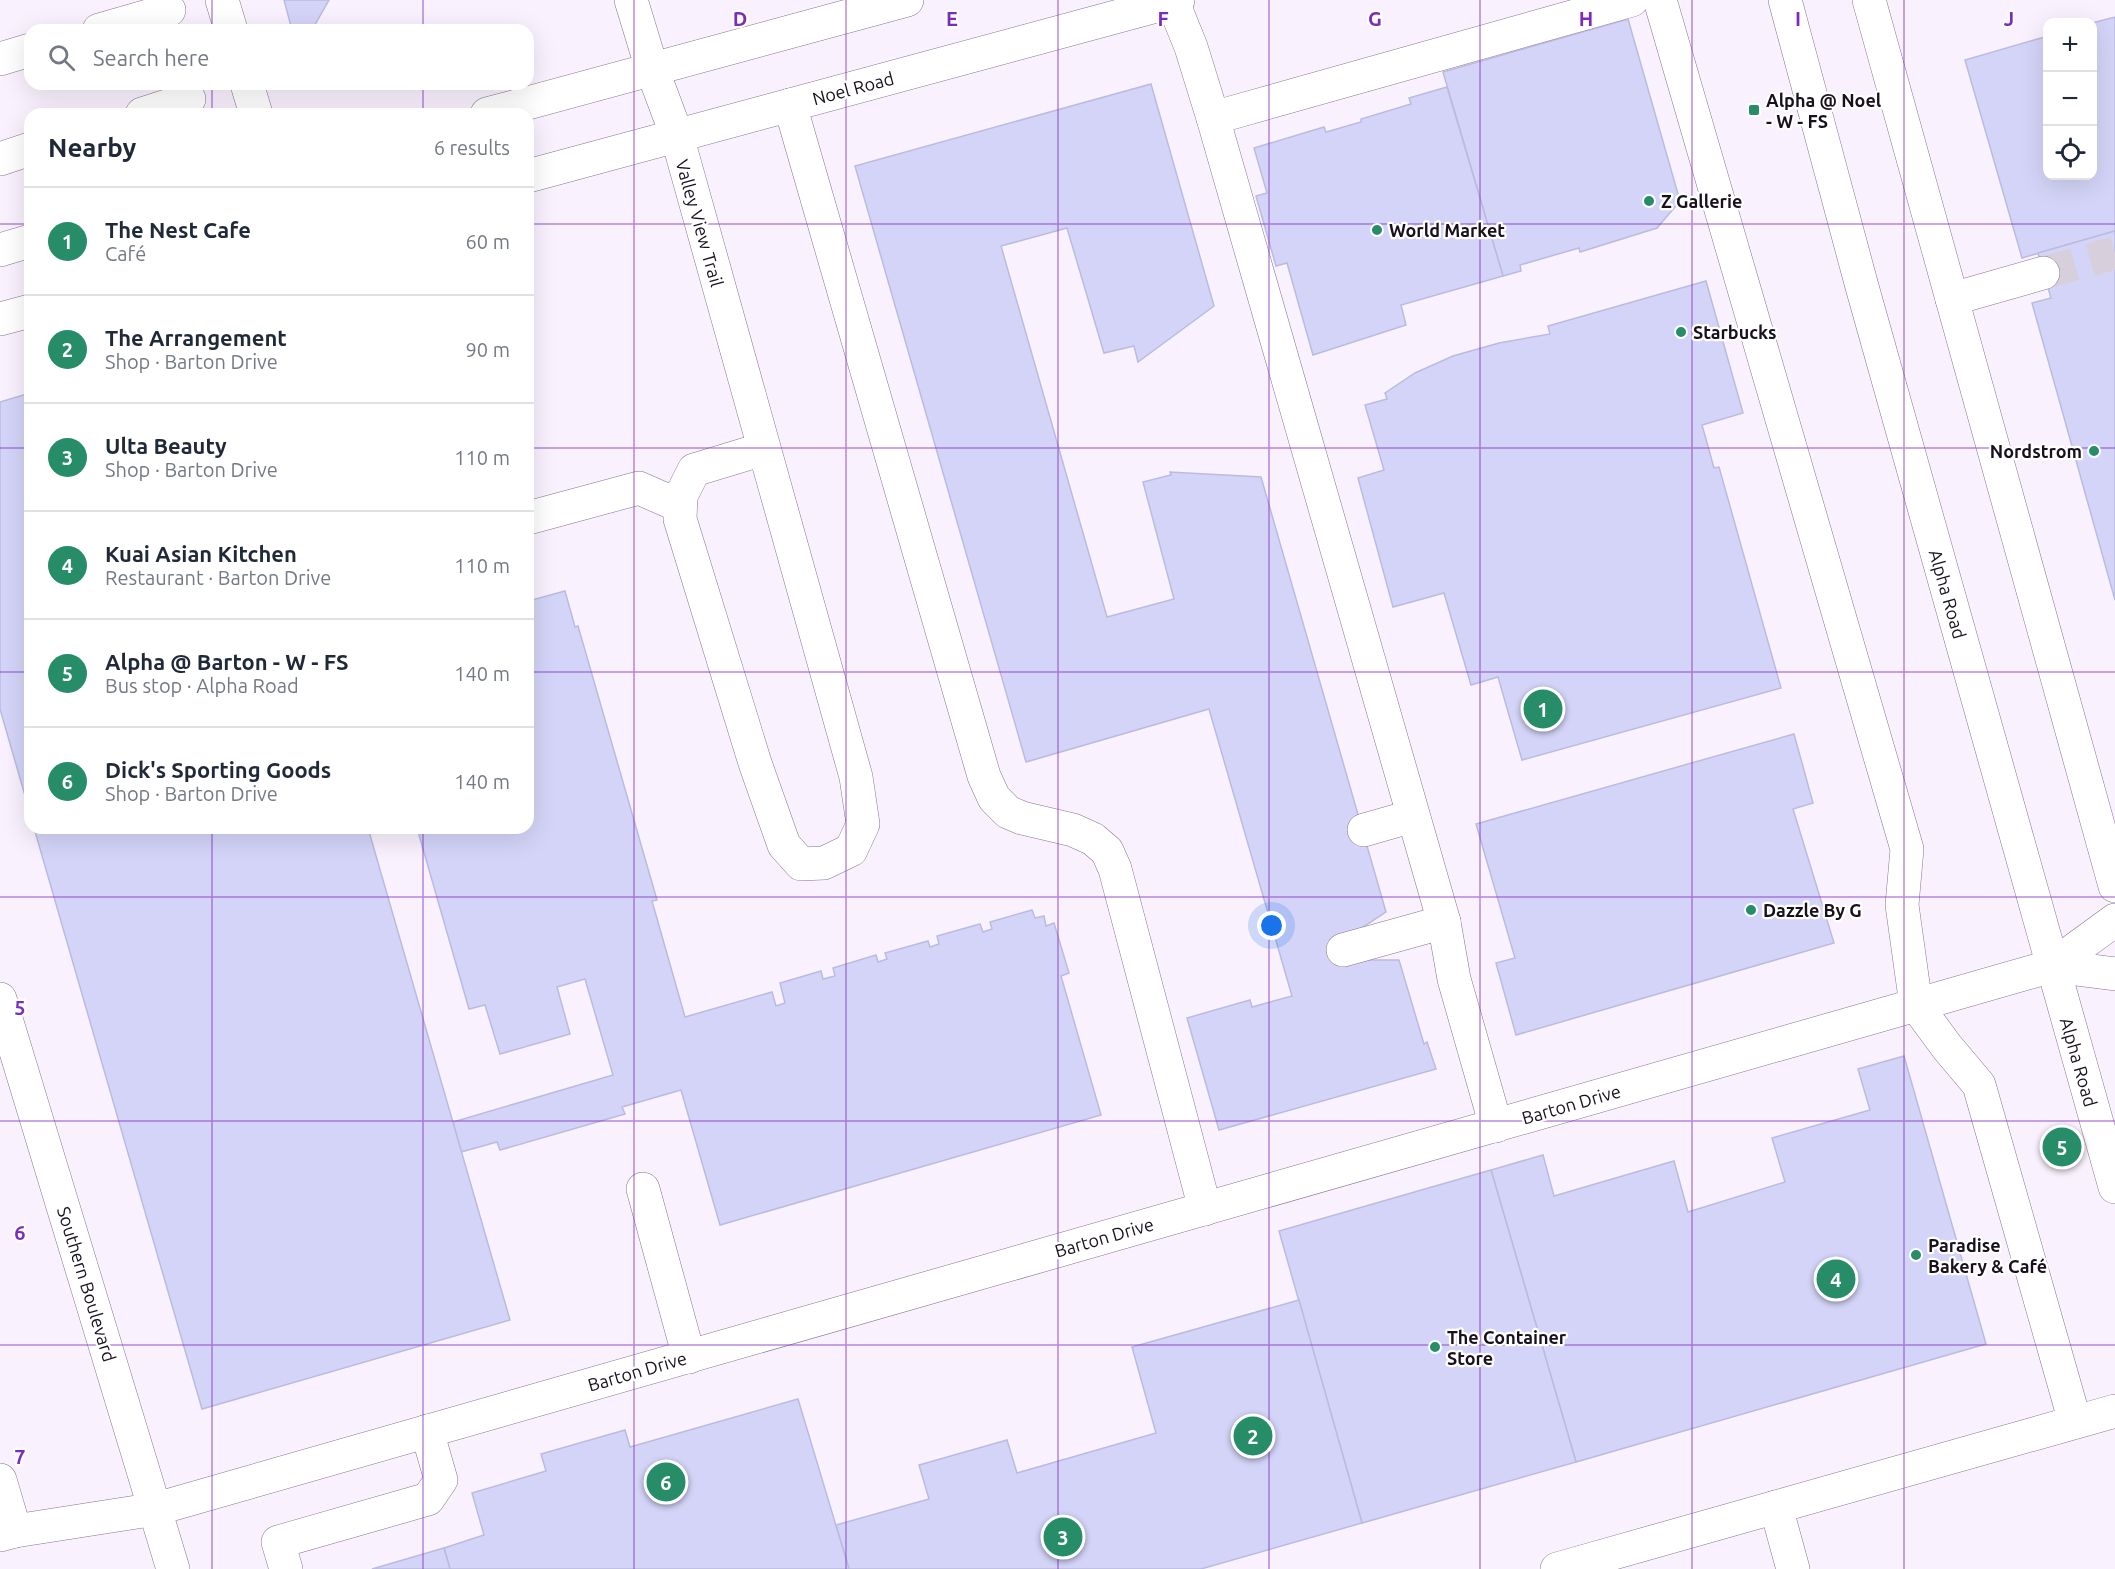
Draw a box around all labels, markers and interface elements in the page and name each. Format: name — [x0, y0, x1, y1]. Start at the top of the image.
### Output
text: D — [733, 7, 747, 30]
text: E — [946, 7, 958, 30]
text: F — [1157, 7, 1169, 30]
text: G — [1368, 7, 1382, 30]
text: H — [1579, 7, 1593, 30]
text: I — [1795, 7, 1801, 30]
text: J — [2004, 7, 2014, 30]
map controls — [2043, 18, 2097, 180]
button: + — [2043, 18, 2097, 72]
search box — [24, 24, 534, 90]
icon: search — [45, 41, 78, 74]
text: Search here — [93, 45, 209, 70]
street label: Noel Road — [810, 68, 896, 108]
button: − — [2043, 72, 2097, 126]
place label: Alpha @ Noel - W - FS — [1766, 90, 1882, 131]
marker: Alpha @ Noel - W - FS — [1747, 103, 1761, 117]
button: locate — [2043, 126, 2097, 180]
text: Nearby — [48, 133, 136, 162]
text: 6 results — [434, 136, 510, 159]
street label: Valley View Trail — [672, 157, 728, 289]
place label: Z Gallerie — [1661, 191, 1742, 211]
marker: Z Gallerie — [1642, 194, 1656, 208]
text: The Nest Cafe — [105, 217, 251, 242]
place label: World Market — [1389, 220, 1505, 240]
marker: World Market — [1370, 223, 1384, 237]
text: 1 — [62, 230, 73, 253]
text: 60 m — [466, 230, 510, 253]
text: Café — [105, 242, 146, 265]
place label: Starbucks — [1693, 322, 1777, 342]
text: The Arrangement — [105, 325, 287, 350]
marker: Starbucks — [1674, 325, 1688, 339]
text: 2 — [62, 338, 73, 361]
text: 90 m — [466, 338, 510, 361]
text: Shop · Barton Drive — [105, 350, 278, 373]
text: Ulta Beauty — [105, 433, 227, 458]
place label: Nordstrom — [1990, 441, 2082, 461]
marker: Nordstrom — [2087, 444, 2101, 458]
text: 3 — [62, 446, 73, 469]
text: 110 m — [454, 446, 510, 469]
text: Shop · Barton Drive — [105, 458, 278, 481]
text: Kuai Asian Kitchen — [105, 541, 297, 566]
street label: Alpha Road — [1926, 547, 1970, 641]
text: 4 — [62, 554, 73, 577]
text: 110 m — [454, 554, 510, 577]
text: Restaurant · Barton Drive — [105, 566, 331, 589]
text: Alpha @ Barton - W - FS — [105, 649, 349, 674]
text: 5 — [62, 662, 73, 685]
text: 140 m — [454, 662, 510, 685]
text: Bus stop · Alpha Road — [105, 674, 299, 697]
pin: 1 — [1524, 686, 1562, 732]
text: Dick's Sporting Goods — [105, 757, 331, 782]
text: 6 — [62, 770, 73, 793]
text: 140 m — [454, 770, 510, 793]
text: Shop · Barton Drive — [105, 782, 278, 805]
place label: Dazzle By G — [1763, 900, 1862, 920]
marker: Dazzle By G — [1744, 903, 1758, 917]
your location — [1257, 911, 1286, 940]
text: 5 — [14, 996, 26, 1019]
street label: Alpha Road — [2057, 1015, 2101, 1109]
street label: Barton Drive — [1519, 1080, 1623, 1128]
pin: 5 — [2042, 1124, 2082, 1170]
street label: Southern Boulevard — [54, 1204, 120, 1364]
street label: Barton Drive — [1052, 1213, 1156, 1261]
text: 6 — [14, 1221, 26, 1244]
place label: Paradise Bakery & Café — [1928, 1235, 2047, 1276]
marker: Paradise Bakery & Café — [1909, 1248, 1923, 1262]
pin: 4 — [1816, 1256, 1856, 1302]
place label: The Container Store — [1447, 1327, 1567, 1368]
marker: The Container Store — [1428, 1340, 1442, 1354]
street label: Barton Drive — [585, 1347, 689, 1395]
pin: 2 — [1234, 1414, 1272, 1458]
text: 7 — [14, 1445, 26, 1468]
pin: 6 — [646, 1460, 686, 1504]
pin: 3 — [1044, 1514, 1082, 1560]

